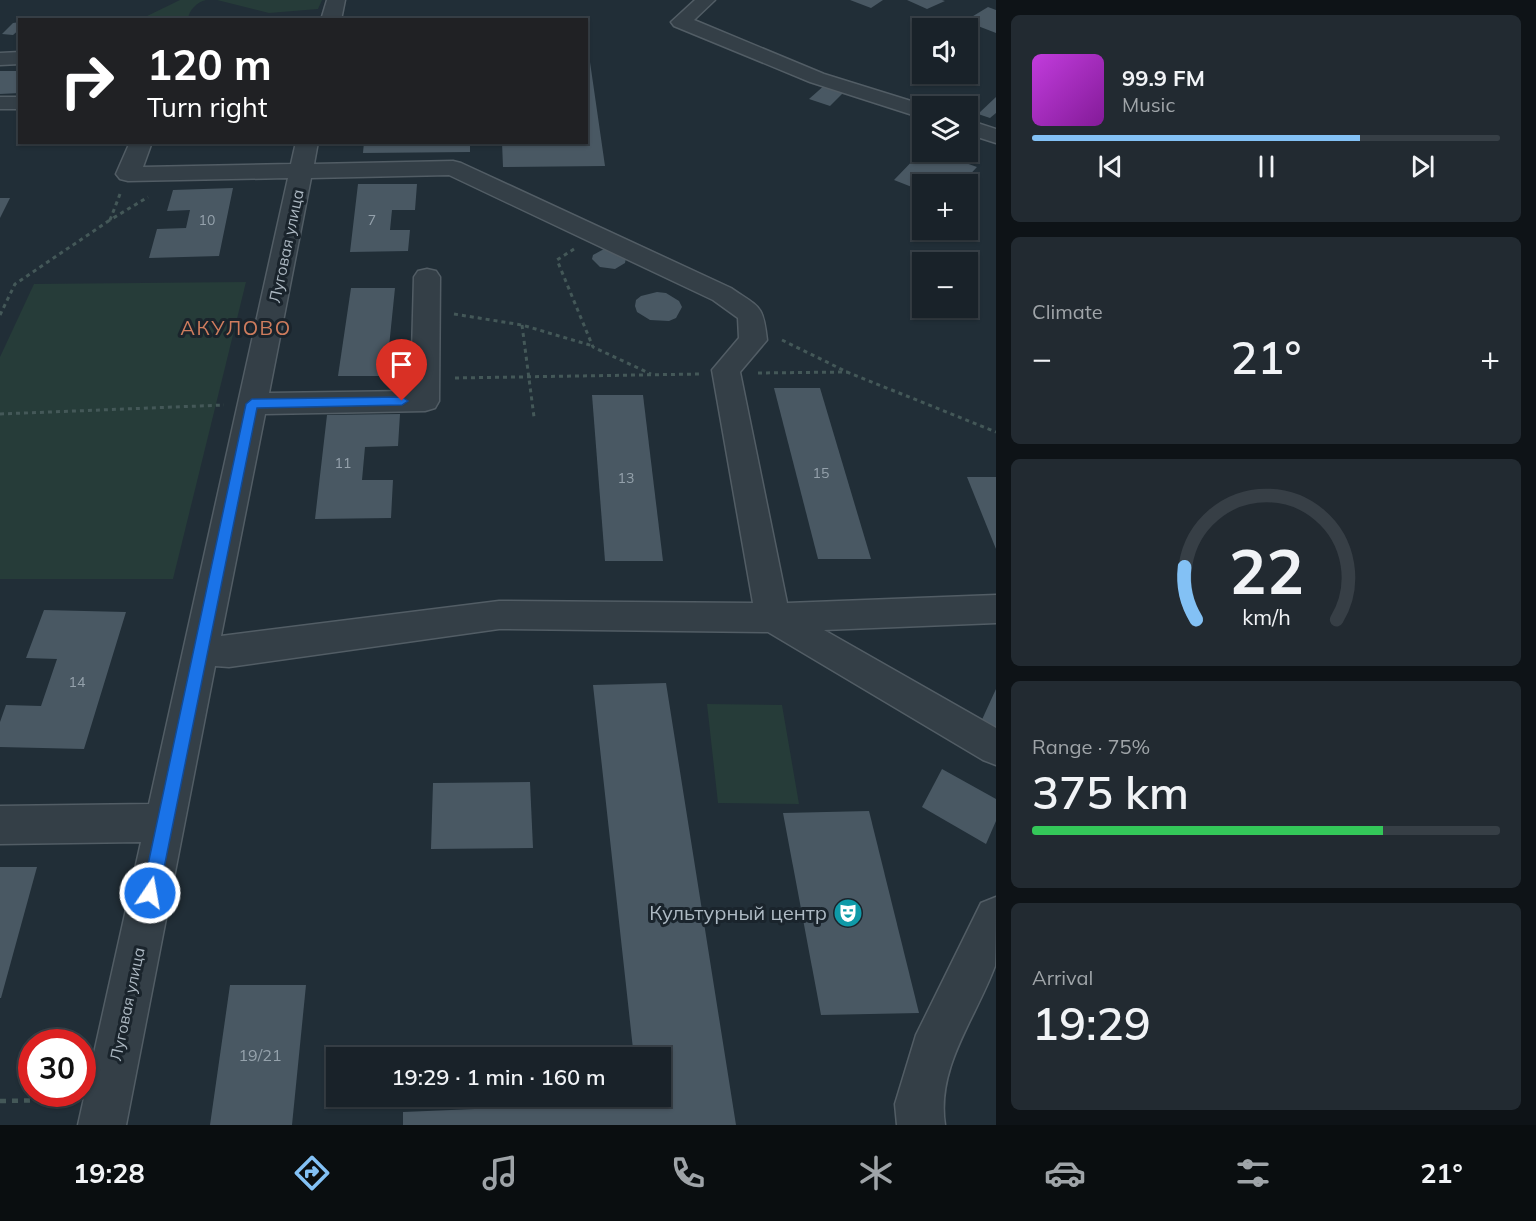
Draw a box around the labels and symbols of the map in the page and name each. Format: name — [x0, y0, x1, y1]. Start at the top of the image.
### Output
street label: Луговая улица — [264, 187, 308, 305]
house number: 10 — [199, 211, 215, 229]
house number: 7 — [368, 211, 376, 229]
district label: АКУЛОВО — [180, 315, 292, 340]
pin — [376, 339, 427, 401]
house number: 11 — [335, 454, 351, 472]
house number: 15 — [813, 464, 829, 482]
house number: 13 — [618, 469, 634, 487]
house number: 14 — [69, 673, 86, 691]
position arrow — [118, 861, 182, 925]
theatre icon: Культурный центр — [832, 897, 864, 929]
place label: Культурный центр — [649, 900, 827, 925]
street label: Луговая улица — [105, 945, 149, 1063]
speed limit sign: 30 — [18, 1029, 96, 1107]
house number: 19/21 — [239, 1045, 281, 1065]

